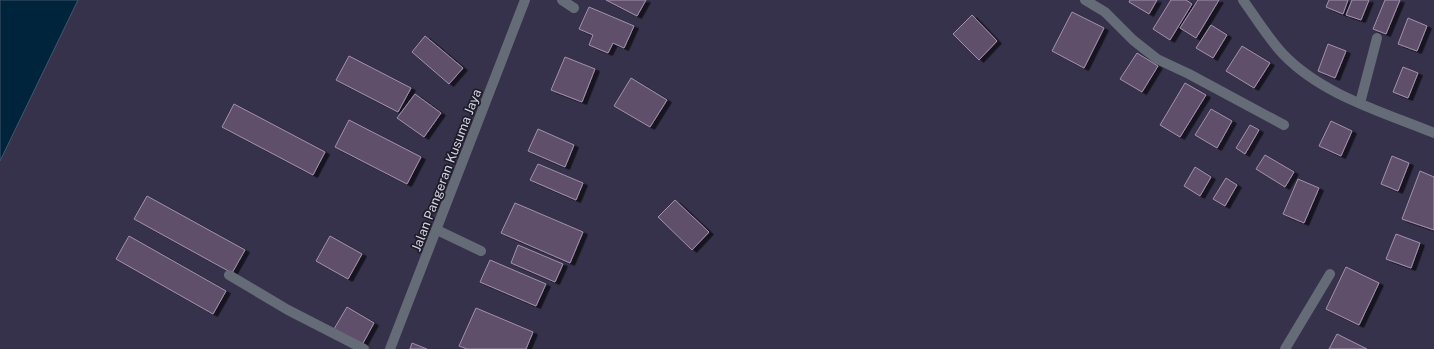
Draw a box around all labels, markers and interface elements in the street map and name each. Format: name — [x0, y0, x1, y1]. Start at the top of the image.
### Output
street label: Jalan Pangeran Kusuma Jaya — [409, 87, 484, 253]

